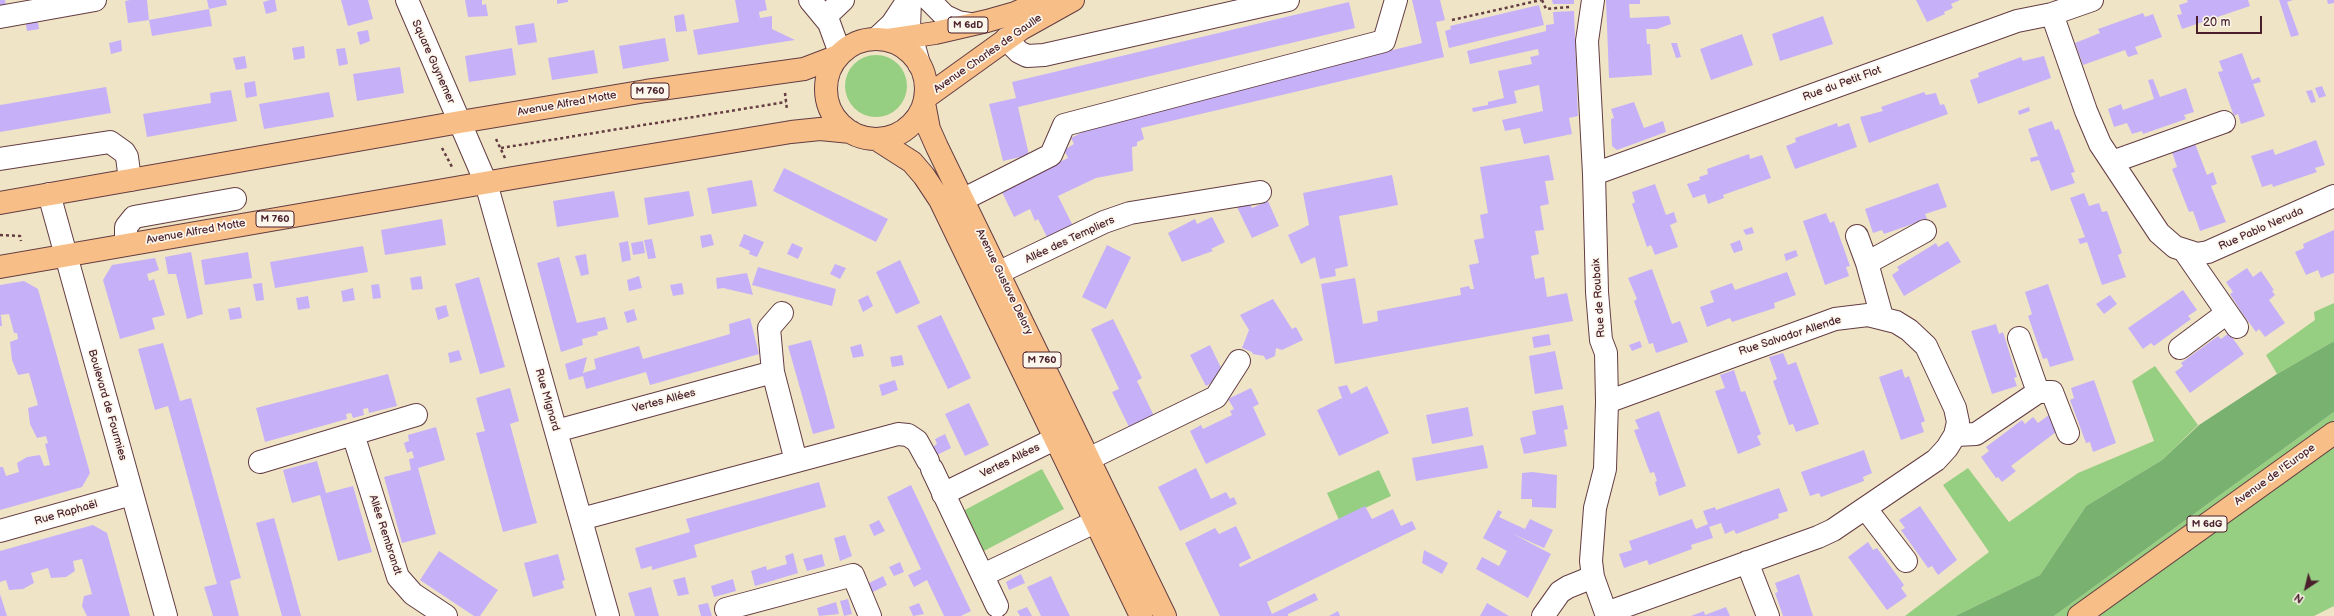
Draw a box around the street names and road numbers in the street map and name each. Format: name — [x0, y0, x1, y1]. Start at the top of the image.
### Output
street label: Avenue Charles de Gaulle — [931, 12, 1045, 96]
road number: M 6dD — [948, 17, 988, 33]
street label: Square Guynemer — [409, 18, 457, 106]
street label: Rue du Petit Flot — [1801, 64, 1883, 104]
road number: M 760 — [631, 83, 669, 99]
street label: Avenue Alfred Motte — [516, 89, 618, 119]
street label: Rue Pablo Neruda — [2217, 204, 2305, 254]
road number: M 760 — [256, 211, 294, 227]
street label: Allée des Templiers — [1023, 213, 1117, 267]
street label: Avenue Alfred Motte — [145, 217, 247, 247]
street label: Avenue Gustave Delory — [973, 227, 1035, 337]
street label: Rue de Roubaix — [1590, 258, 1608, 338]
street label: Rue Salvador Allende — [1737, 313, 1843, 359]
street label: Boulevard de Fourmies — [85, 348, 129, 462]
road number: M 760 — [1023, 352, 1061, 368]
street label: Rue Mignard — [532, 367, 562, 433]
street label: Vertes Allées — [631, 386, 697, 416]
street label: Vertes Allées — [978, 441, 1042, 481]
street label: Avenue de l'Europe — [2232, 441, 2318, 509]
street label: Allée Rembrandt — [366, 493, 404, 577]
street label: Rue Raphaël — [33, 498, 99, 528]
road number: M 6dG — [2187, 516, 2227, 532]

